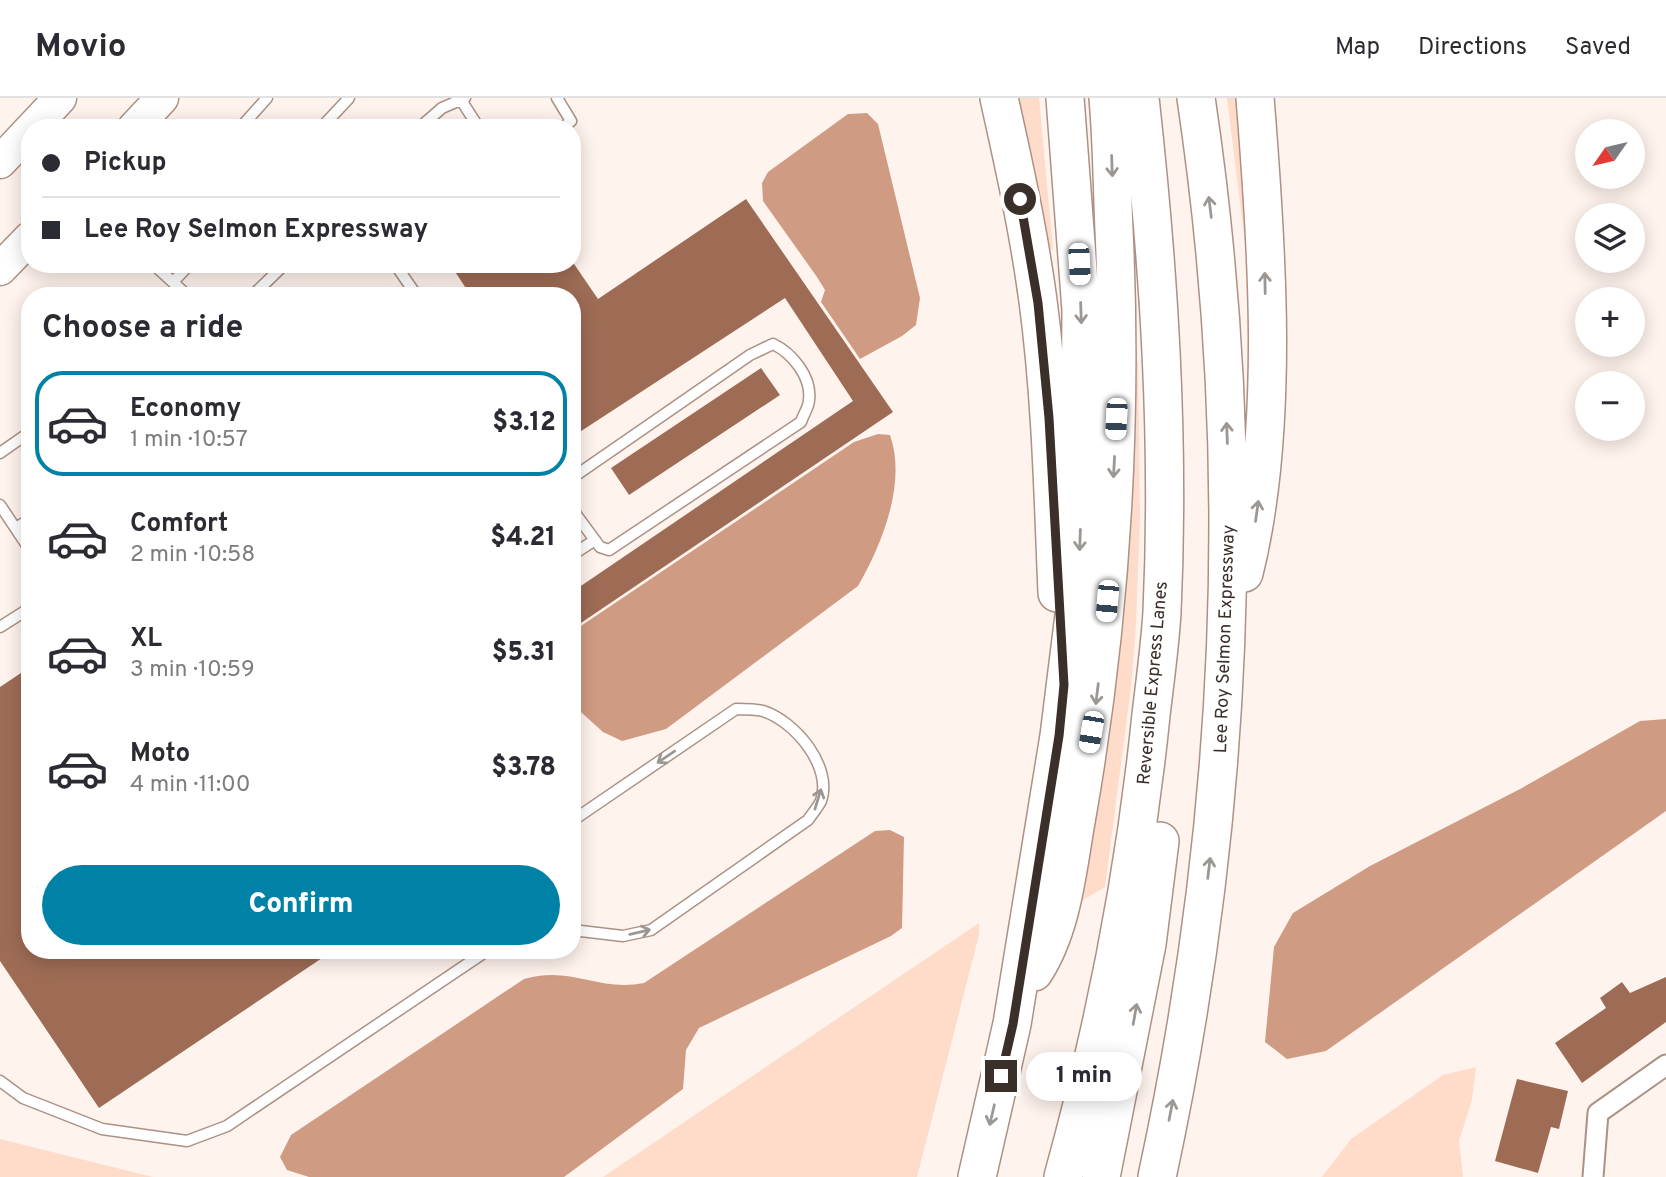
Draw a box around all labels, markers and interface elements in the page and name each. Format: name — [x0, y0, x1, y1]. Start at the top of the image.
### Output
text: Movio — [35, 27, 126, 69]
text: Map — [1335, 33, 1380, 63]
text: Directions — [1418, 33, 1527, 63]
text: Saved — [1565, 33, 1631, 63]
north arrow — [1575, 119, 1645, 189]
map controls — [1575, 119, 1645, 441]
text: Pickup — [84, 147, 167, 180]
one-way arrow — [1105, 154, 1118, 177]
route start — [1004, 183, 1036, 215]
one-way arrow — [1203, 196, 1216, 218]
button: layers — [1575, 203, 1645, 273]
text: Lee Roy Selmon Expressway — [84, 214, 428, 247]
car — [1068, 242, 1091, 286]
one-way arrow — [1258, 272, 1271, 295]
button: + — [1575, 287, 1645, 357]
one-way arrow — [1074, 301, 1088, 324]
text: Choose a ride — [42, 309, 243, 349]
button: − — [1575, 371, 1645, 441]
icon: car — [46, 392, 109, 455]
text: Economy — [130, 393, 241, 426]
car — [1105, 397, 1128, 441]
text: $3.12 — [492, 407, 556, 440]
one-way arrow — [1220, 422, 1233, 445]
text: 1 min · 10:57 — [130, 426, 248, 455]
one-way arrow — [1107, 455, 1120, 478]
one-way arrow — [1251, 500, 1264, 522]
icon: car — [46, 507, 109, 570]
text: Comfort — [130, 508, 228, 541]
text: $4.21 — [490, 522, 556, 555]
street label: Lee Roy Selmon Expressway — [1210, 524, 1241, 754]
one-way arrow — [1074, 528, 1087, 551]
text: 2 min · 10:58 — [130, 541, 255, 570]
car — [1095, 579, 1120, 623]
street label: Reversible Express Lanes — [1133, 581, 1174, 786]
icon: car — [46, 622, 109, 685]
text: XL — [130, 623, 162, 656]
text: $5.31 — [492, 637, 556, 670]
text: 3 min · 10:59 — [130, 656, 255, 685]
one-way arrow — [1091, 682, 1104, 705]
car — [1078, 709, 1105, 755]
icon: car — [46, 737, 109, 800]
text: Moto — [130, 738, 190, 771]
one-way arrow — [657, 750, 676, 764]
text: $3.78 — [491, 752, 556, 785]
text: 4 min · 11:00 — [130, 771, 250, 800]
one-way arrow — [813, 788, 826, 810]
one-way arrow — [1203, 858, 1216, 880]
button: Confirm — [42, 865, 560, 945]
one-way arrow — [628, 925, 651, 939]
one-way arrow — [1128, 1003, 1142, 1026]
callout: 1 min — [1026, 1052, 1141, 1100]
route end — [985, 1060, 1017, 1092]
text: 1 min — [1056, 1062, 1112, 1091]
one-way arrow — [1165, 1099, 1179, 1122]
one-way arrow — [985, 1103, 998, 1125]

